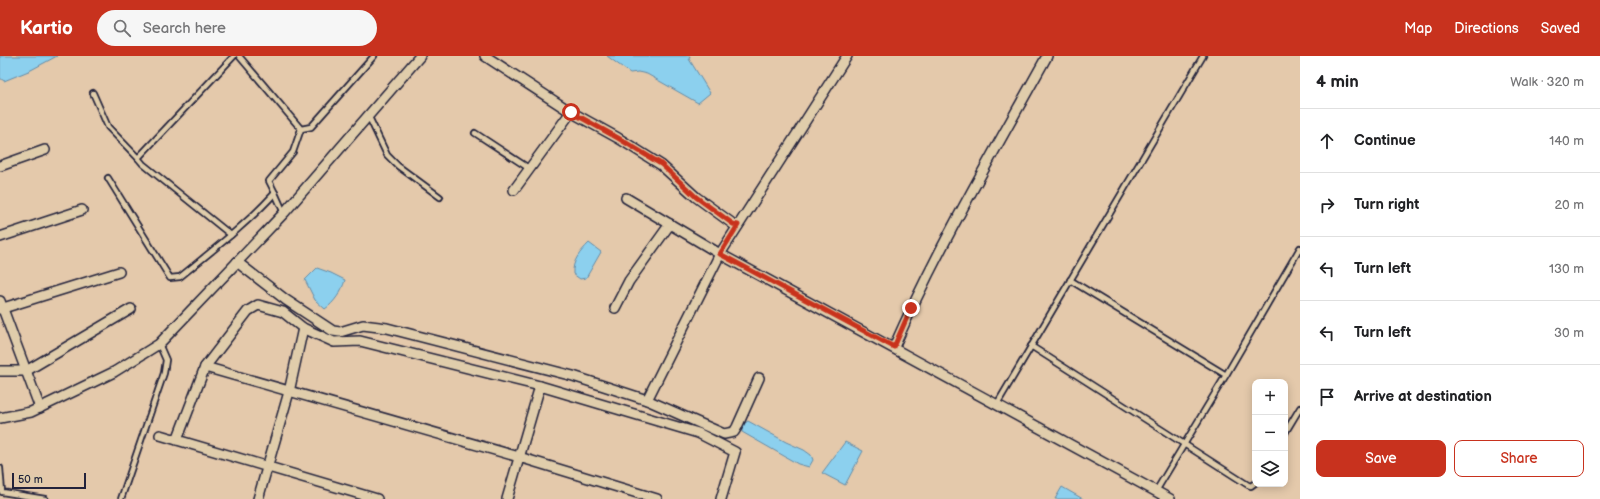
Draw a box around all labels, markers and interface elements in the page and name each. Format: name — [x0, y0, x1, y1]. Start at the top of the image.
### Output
search box — [97, 10, 377, 46]
text: Kartio — [20, 17, 73, 40]
icon: search — [111, 17, 133, 39]
text: Search here — [143, 19, 226, 38]
text: Map — [1404, 20, 1432, 37]
text: Directions — [1454, 20, 1519, 37]
text: Saved — [1541, 20, 1580, 37]
text: 4 min — [1316, 72, 1359, 92]
text: Walk · 320 m — [1510, 74, 1584, 90]
route start — [562, 103, 580, 121]
icon: ahead — [1316, 130, 1338, 152]
text: Continue — [1354, 131, 1416, 150]
text: 140 m — [1549, 133, 1584, 149]
icon: right — [1316, 194, 1338, 216]
text: Turn right — [1354, 195, 1419, 214]
text: 20 m — [1554, 197, 1584, 213]
icon: left — [1316, 258, 1338, 280]
text: Turn left — [1354, 259, 1411, 278]
text: 130 m — [1549, 261, 1584, 277]
route end — [902, 299, 920, 317]
icon: left — [1316, 322, 1338, 344]
text: Turn left — [1354, 323, 1411, 342]
text: 30 m — [1554, 325, 1584, 341]
map controls — [1252, 379, 1288, 487]
button: + — [1252, 379, 1288, 415]
icon: arrive — [1316, 386, 1338, 408]
text: Arrive at destination — [1354, 387, 1492, 406]
button: − — [1252, 415, 1288, 451]
button: Save — [1316, 440, 1446, 477]
button: Share — [1454, 440, 1584, 477]
button: layers — [1252, 451, 1288, 487]
scale bar — [12, 471, 86, 490]
text: 50 m — [18, 473, 43, 486]

